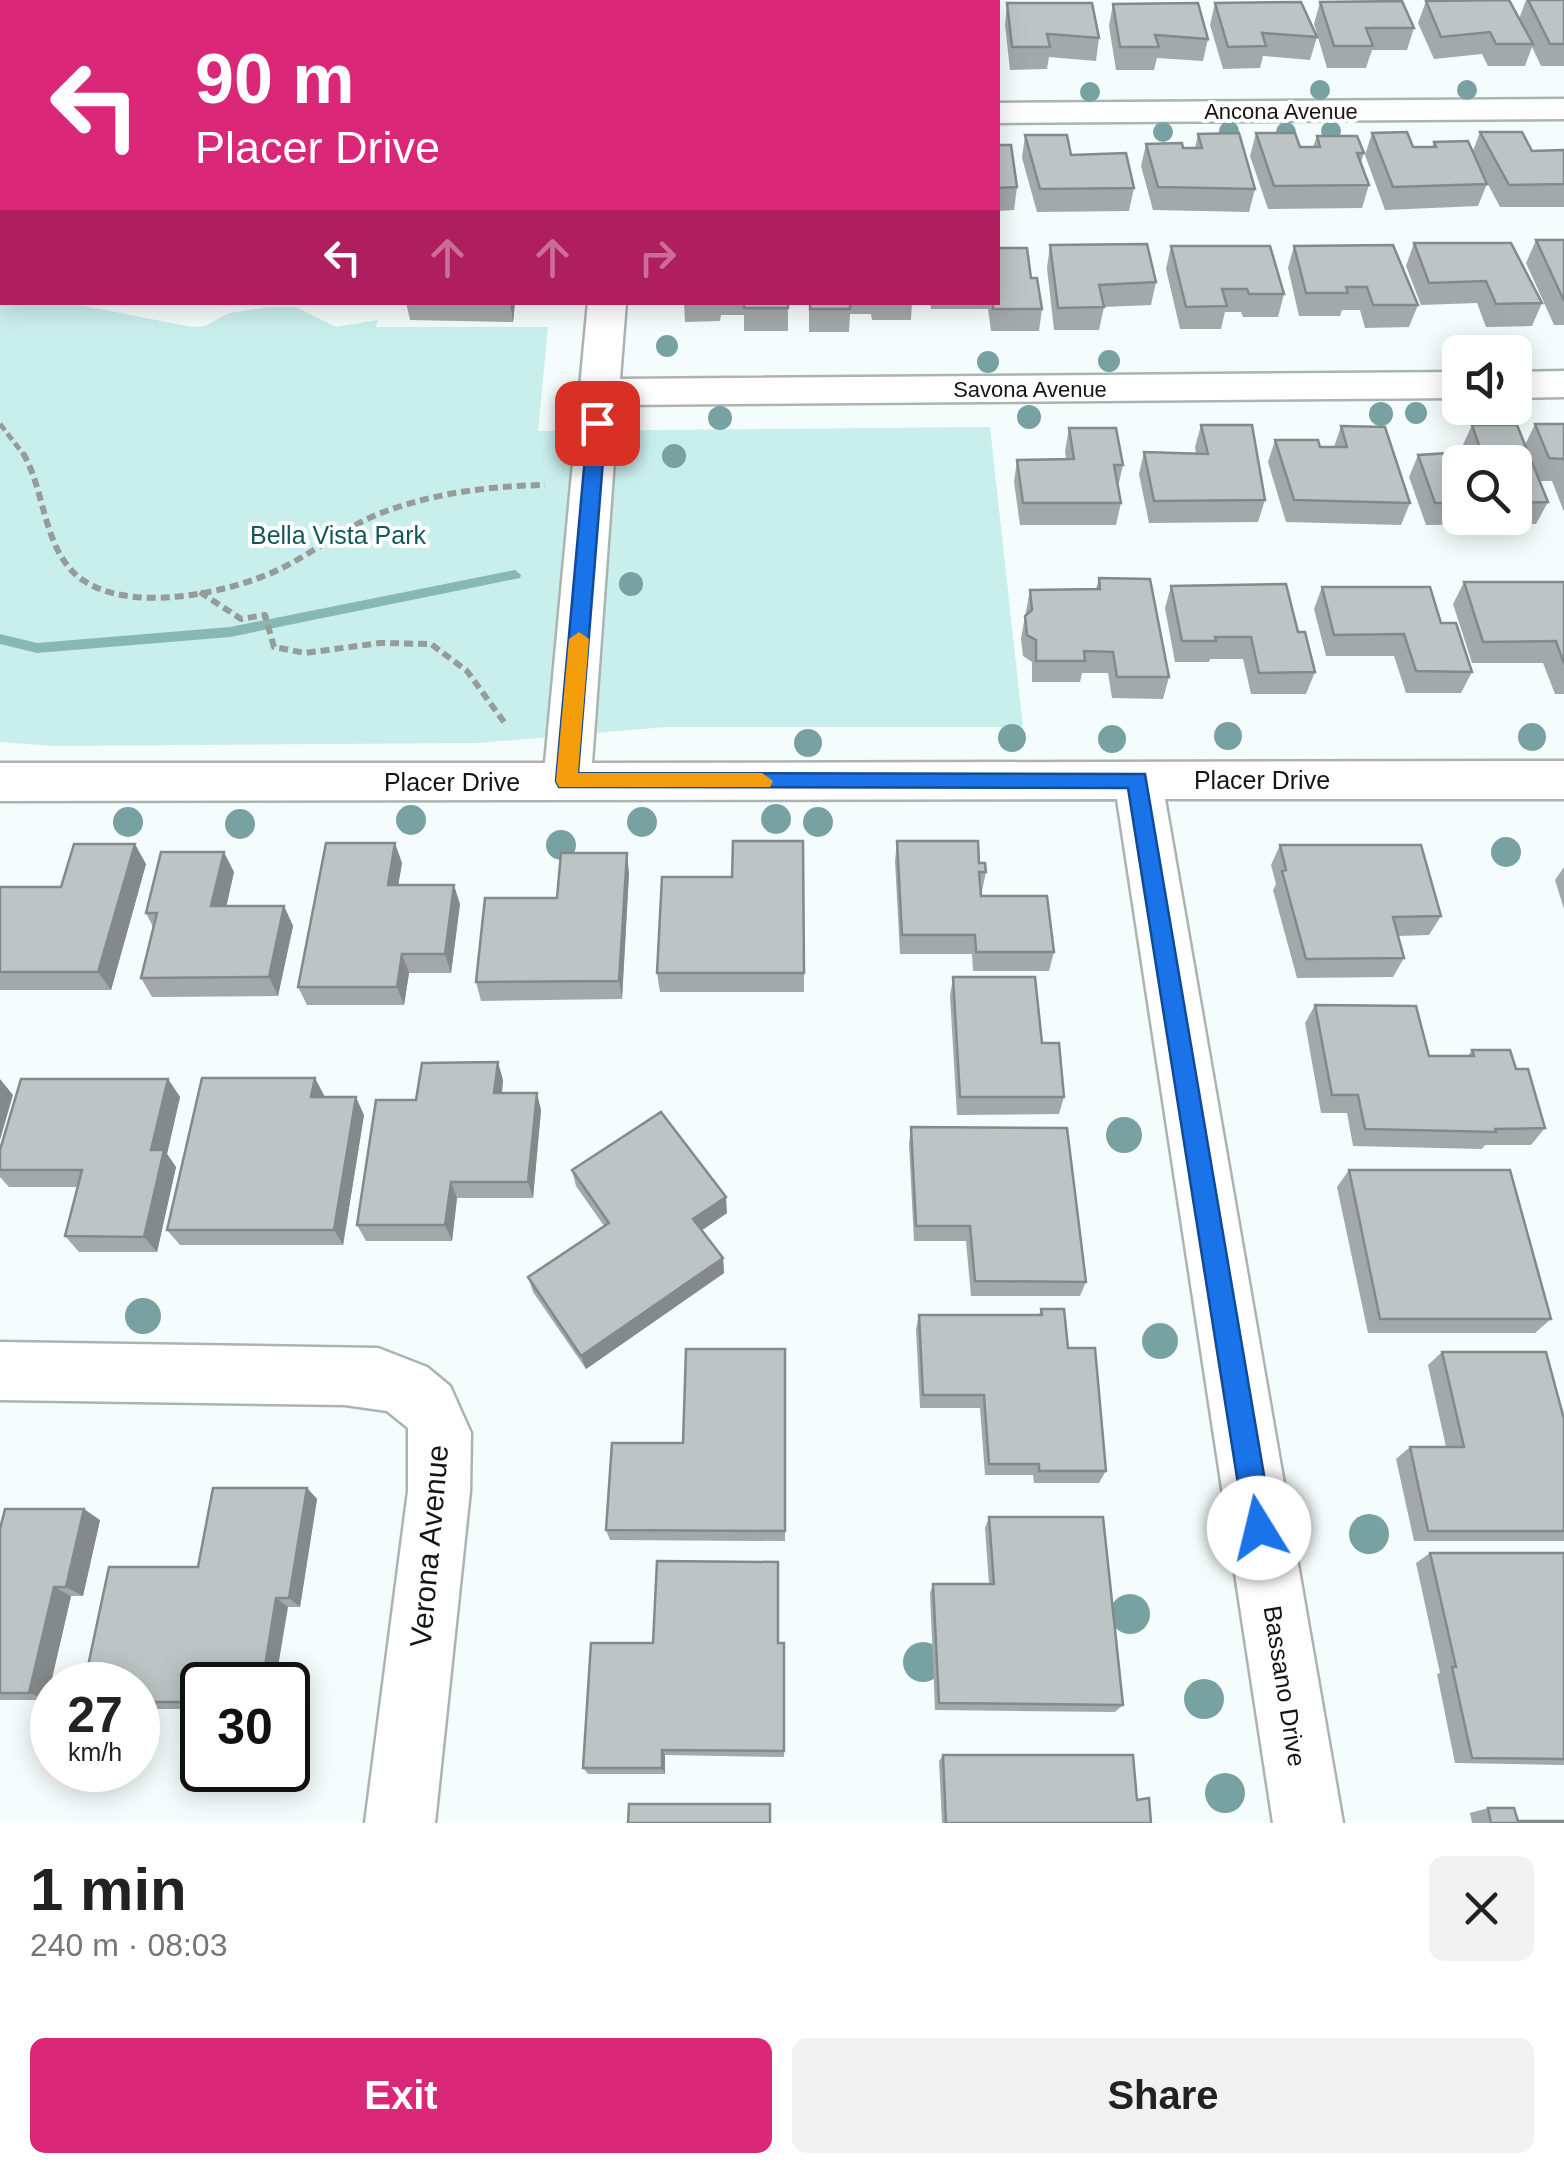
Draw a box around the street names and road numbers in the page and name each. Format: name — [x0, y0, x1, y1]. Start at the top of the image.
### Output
street label: Ancona Avenue — [1204, 99, 1358, 124]
street label: Savona Avenue — [953, 377, 1107, 402]
street label: Placer Drive — [1194, 766, 1330, 794]
street label: Placer Drive — [384, 768, 520, 796]
street label: Verona Avenue — [404, 1443, 454, 1649]
street label: Bassano Drive — [1258, 1604, 1312, 1768]

